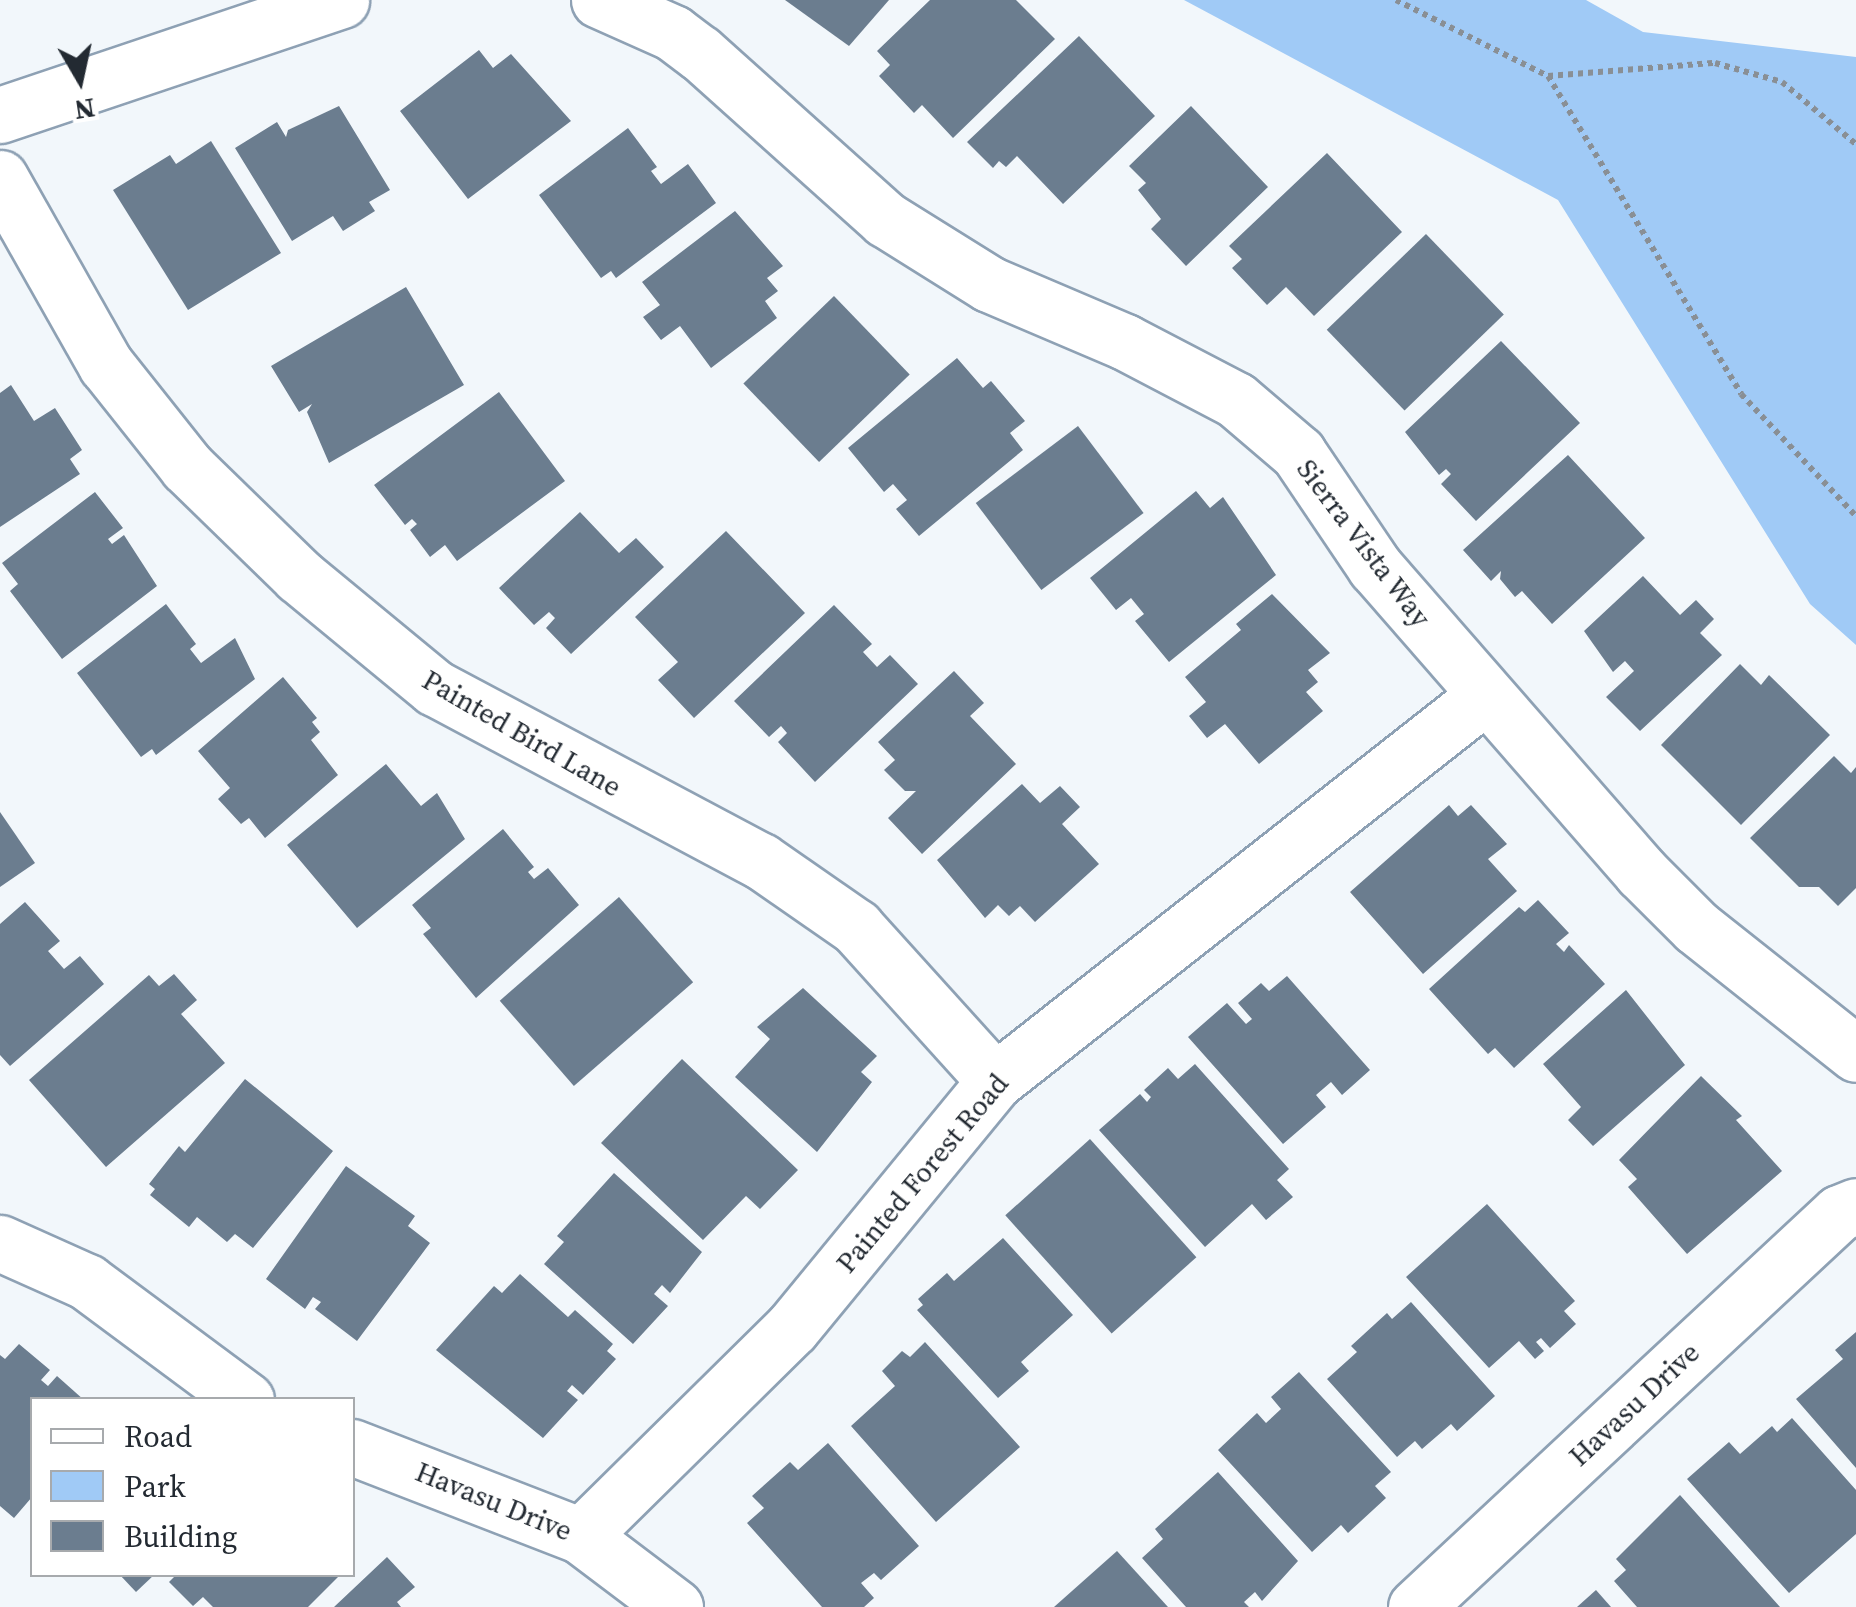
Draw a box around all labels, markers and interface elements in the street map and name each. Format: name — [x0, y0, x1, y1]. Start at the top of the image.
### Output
north arrow — [30, 30, 130, 130]
text: N — [72, 89, 98, 130]
street label: Sierra Vista Way — [1290, 452, 1438, 634]
street label: Painted Bird Lane — [417, 663, 627, 803]
street label: Painted Forest Road — [829, 1067, 1015, 1279]
street label: Havasu Drive — [1562, 1335, 1706, 1473]
legend — [30, 1397, 355, 1577]
text: Road — [124, 1416, 192, 1457]
street label: Havasu Drive — [411, 1454, 577, 1548]
text: Park — [124, 1466, 186, 1507]
text: Building — [124, 1516, 237, 1557]

